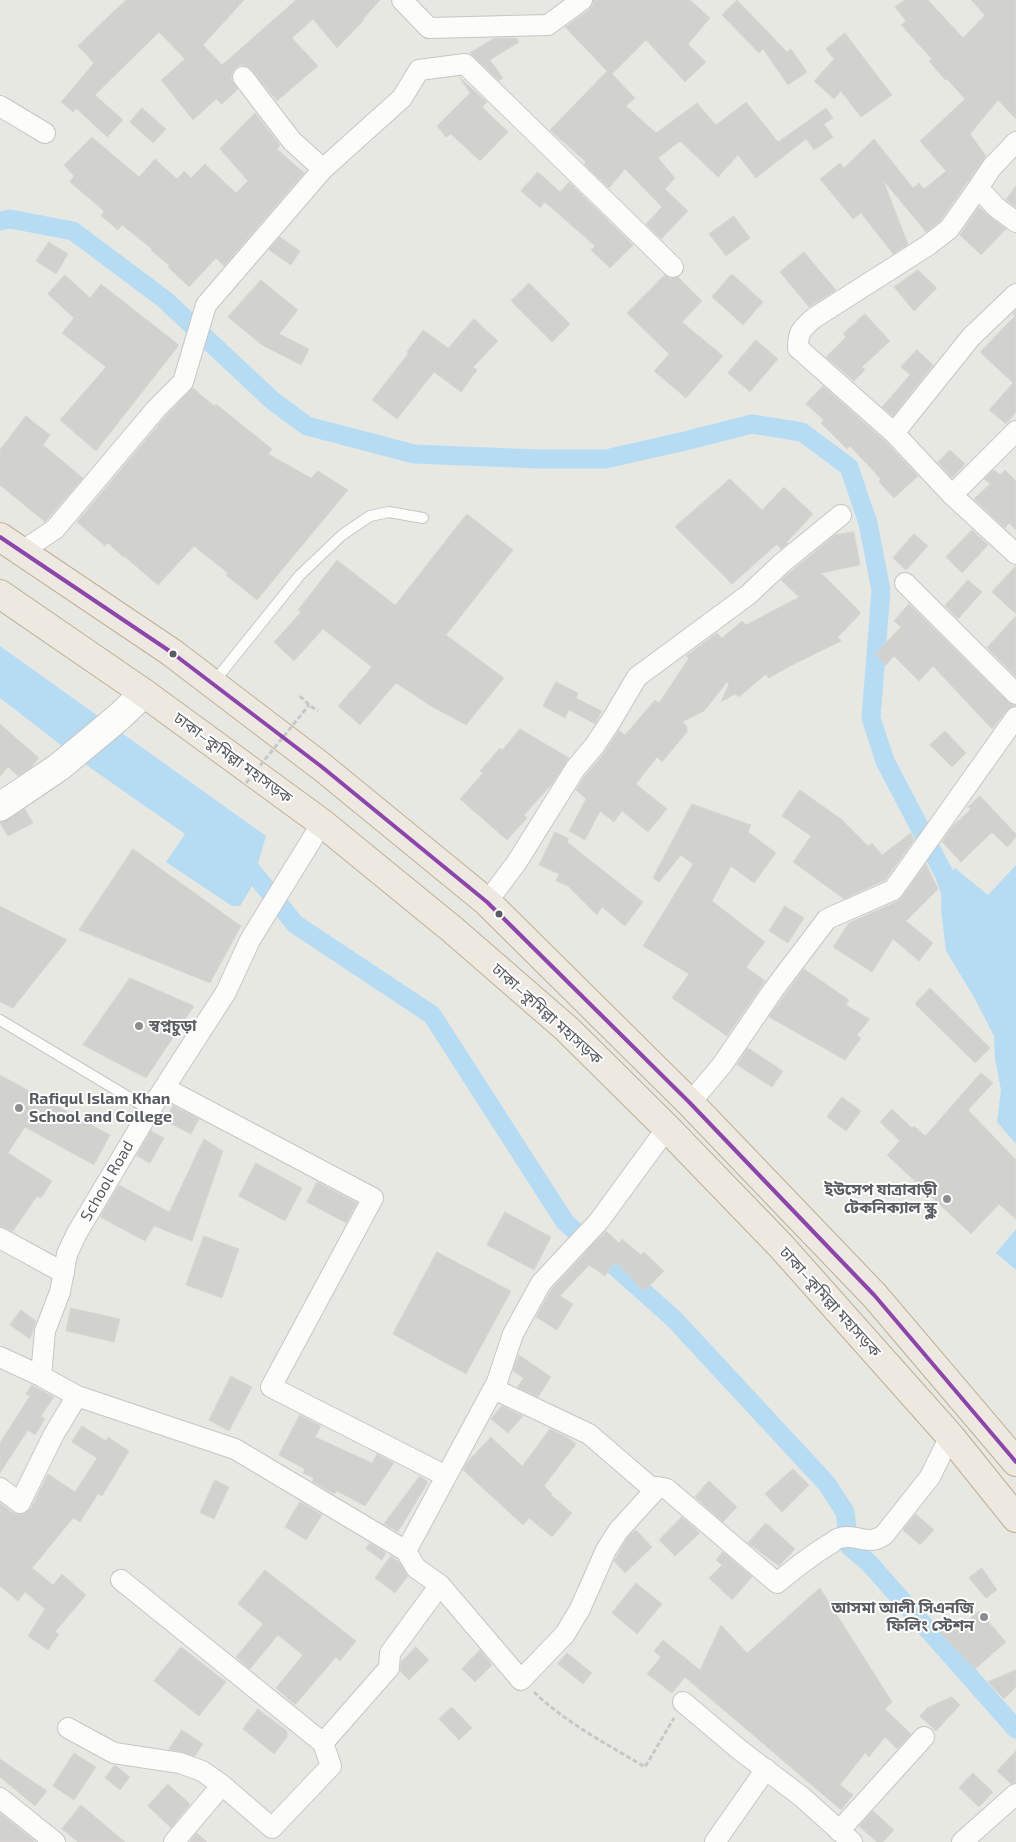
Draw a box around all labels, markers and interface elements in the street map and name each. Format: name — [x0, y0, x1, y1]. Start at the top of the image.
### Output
unlabelled marker — [168, 649, 178, 659]
street label: ঢাকা–কুমিল্লা মহাসড়ক — [170, 709, 296, 807]
unlabelled marker — [494, 909, 504, 919]
street label: ঢাকা–কুমিল্লা মহাসড়ক — [488, 959, 606, 1069]
place label: স্বপ্নচুড়া — [149, 1016, 196, 1036]
marker: স্বপ্নচুড়া — [133, 1020, 145, 1032]
place label: Rafiqul Islam Khan School and College — [29, 1089, 172, 1127]
marker: Rafiqul Islam Khan School and College — [13, 1102, 25, 1114]
street label: School Road — [76, 1137, 138, 1225]
place label: ইউসেপ যাত্রাবাড়ী টেকনিক্যাল স্কুল — [824, 1180, 937, 1218]
marker: ইউসেপ যাত্রাবাড়ী টেকনিক্যাল স্কুল — [941, 1193, 953, 1205]
street label: ঢাকা–কুমিল্লা মহাসড়ক — [775, 1243, 885, 1361]
place label: আসমা আলী সিএনজি ফিলিং স্টেশন — [832, 1598, 974, 1636]
marker: আসমা আলী সিএনজি ফিলিং স্টেশন — [978, 1611, 990, 1623]

